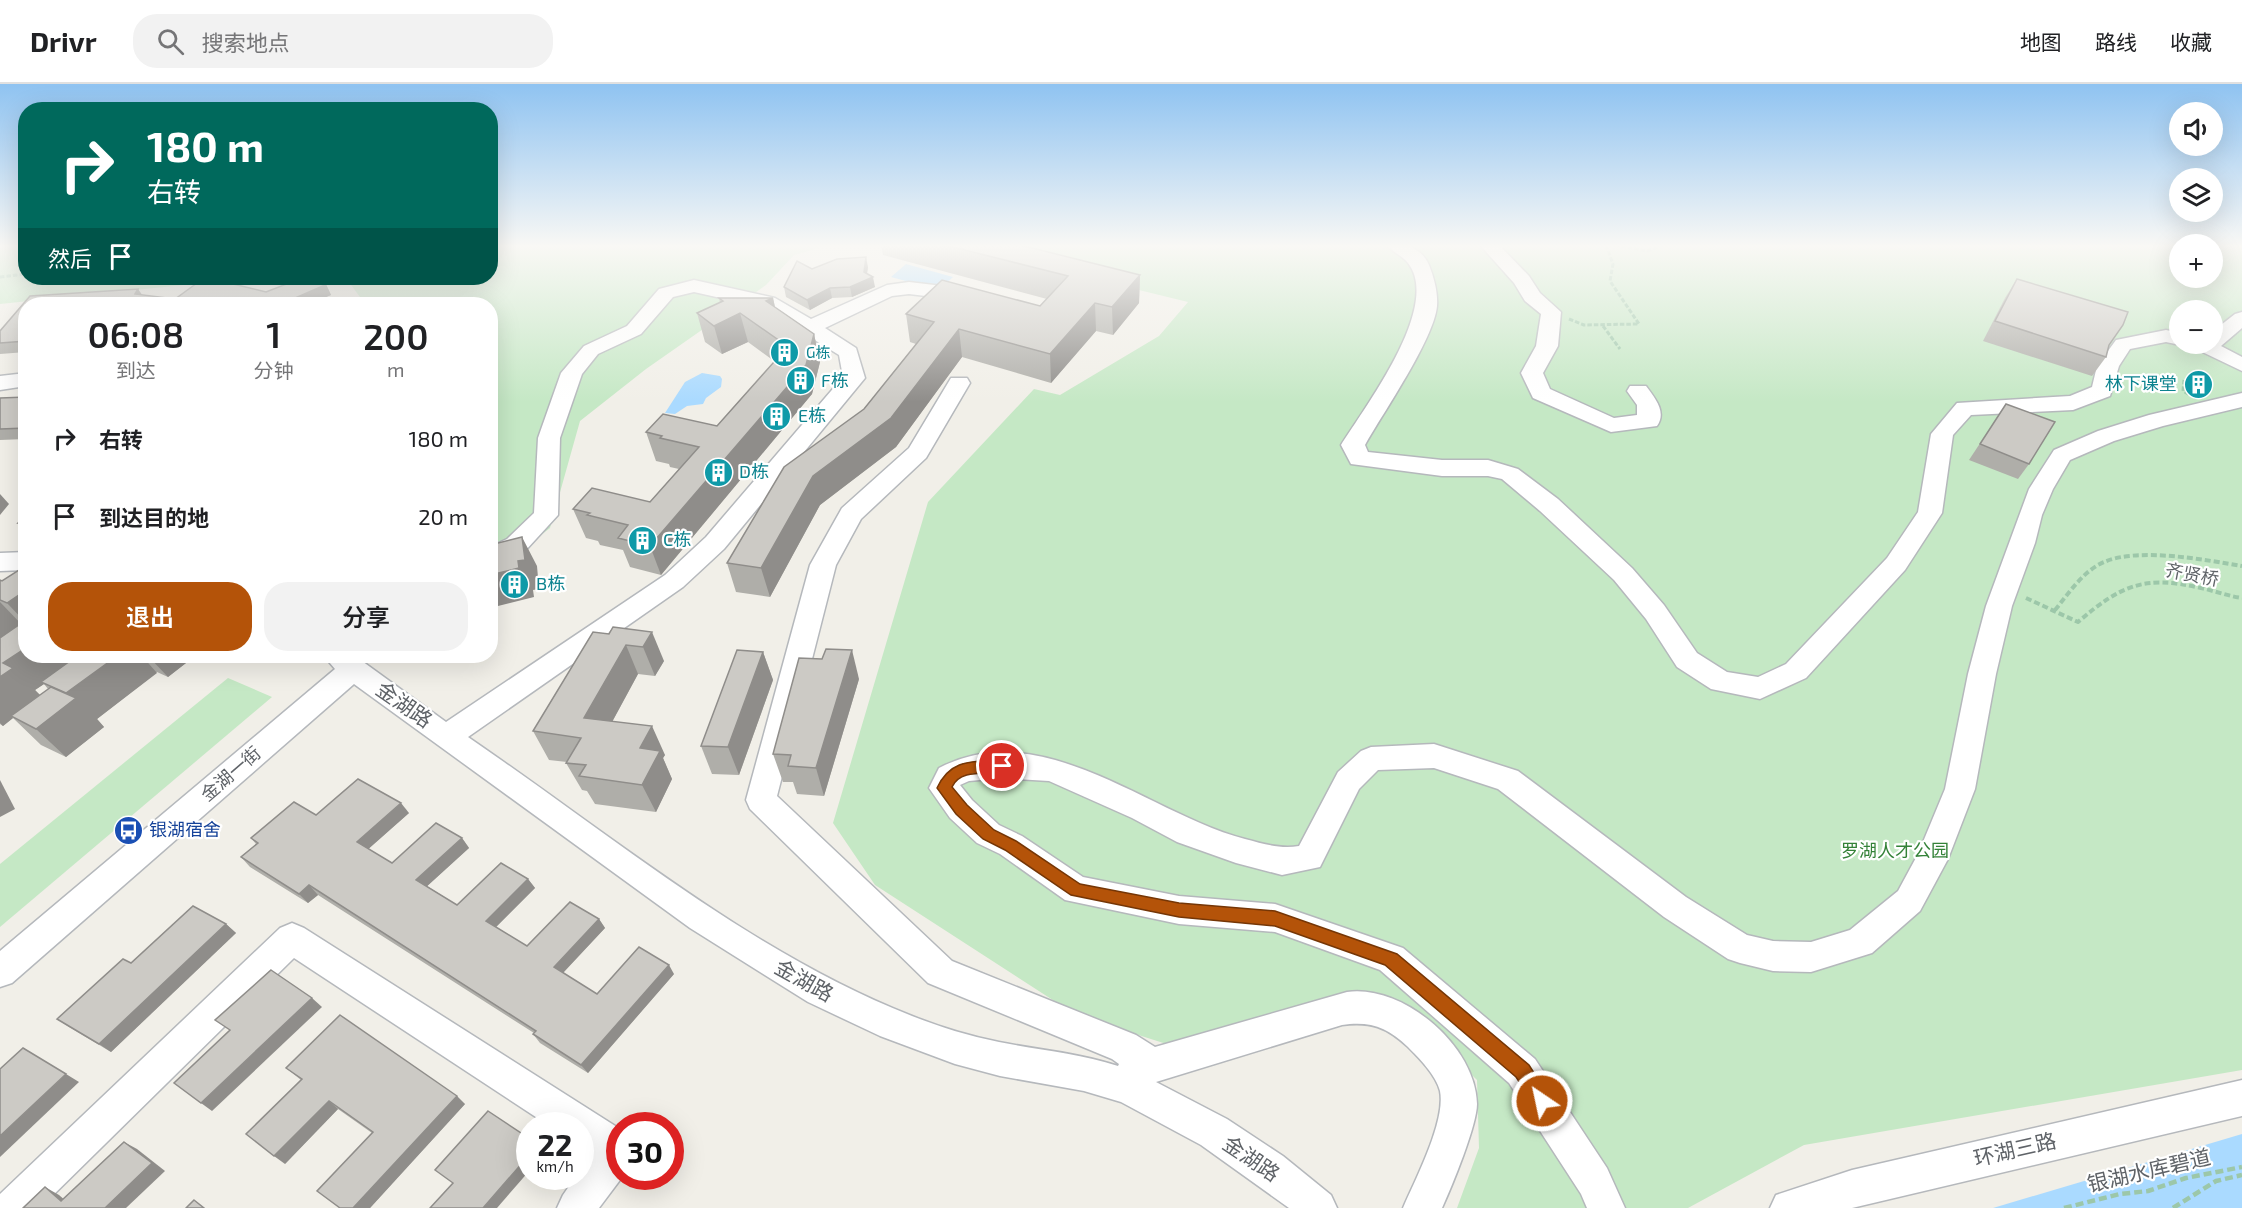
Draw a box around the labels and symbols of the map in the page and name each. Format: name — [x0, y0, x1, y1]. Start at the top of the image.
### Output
building icon: G栋 — [769, 337, 801, 369]
place label: G栋 — [806, 343, 830, 361]
building icon: F栋 — [784, 365, 816, 397]
building icon: 林下课堂 — [2182, 368, 2214, 400]
place label: F栋 — [821, 369, 849, 391]
place label: 林下课堂 — [2105, 372, 2177, 394]
building icon: E栋 — [761, 400, 793, 432]
place label: E栋 — [798, 404, 826, 426]
building icon: D栋 — [702, 456, 734, 488]
place label: D栋 — [739, 460, 769, 482]
building icon: C栋 — [626, 524, 658, 556]
place label: C栋 — [663, 528, 691, 550]
street label: 齐贤桥 — [2164, 558, 2221, 590]
building icon: B栋 — [499, 568, 531, 600]
place label: B栋 — [536, 572, 565, 594]
street label: 金湖路 — [372, 675, 438, 732]
pin — [976, 740, 1027, 791]
street label: 金湖一街 — [196, 741, 265, 805]
bus stop icon: 银湖宿舍 — [112, 814, 144, 846]
place label: 银湖宿舍 — [149, 818, 221, 840]
park label: 罗湖人才公园 — [1841, 839, 1949, 861]
street label: 金湖路 — [771, 953, 838, 1006]
position arrow — [1510, 1069, 1574, 1133]
speed limit sign: 30 — [606, 1112, 684, 1190]
street label: 环湖三路 — [1971, 1127, 2058, 1170]
street label: 金湖路 — [1219, 1130, 1285, 1186]
street label: 银湖水库碧道 — [2084, 1143, 2213, 1196]

